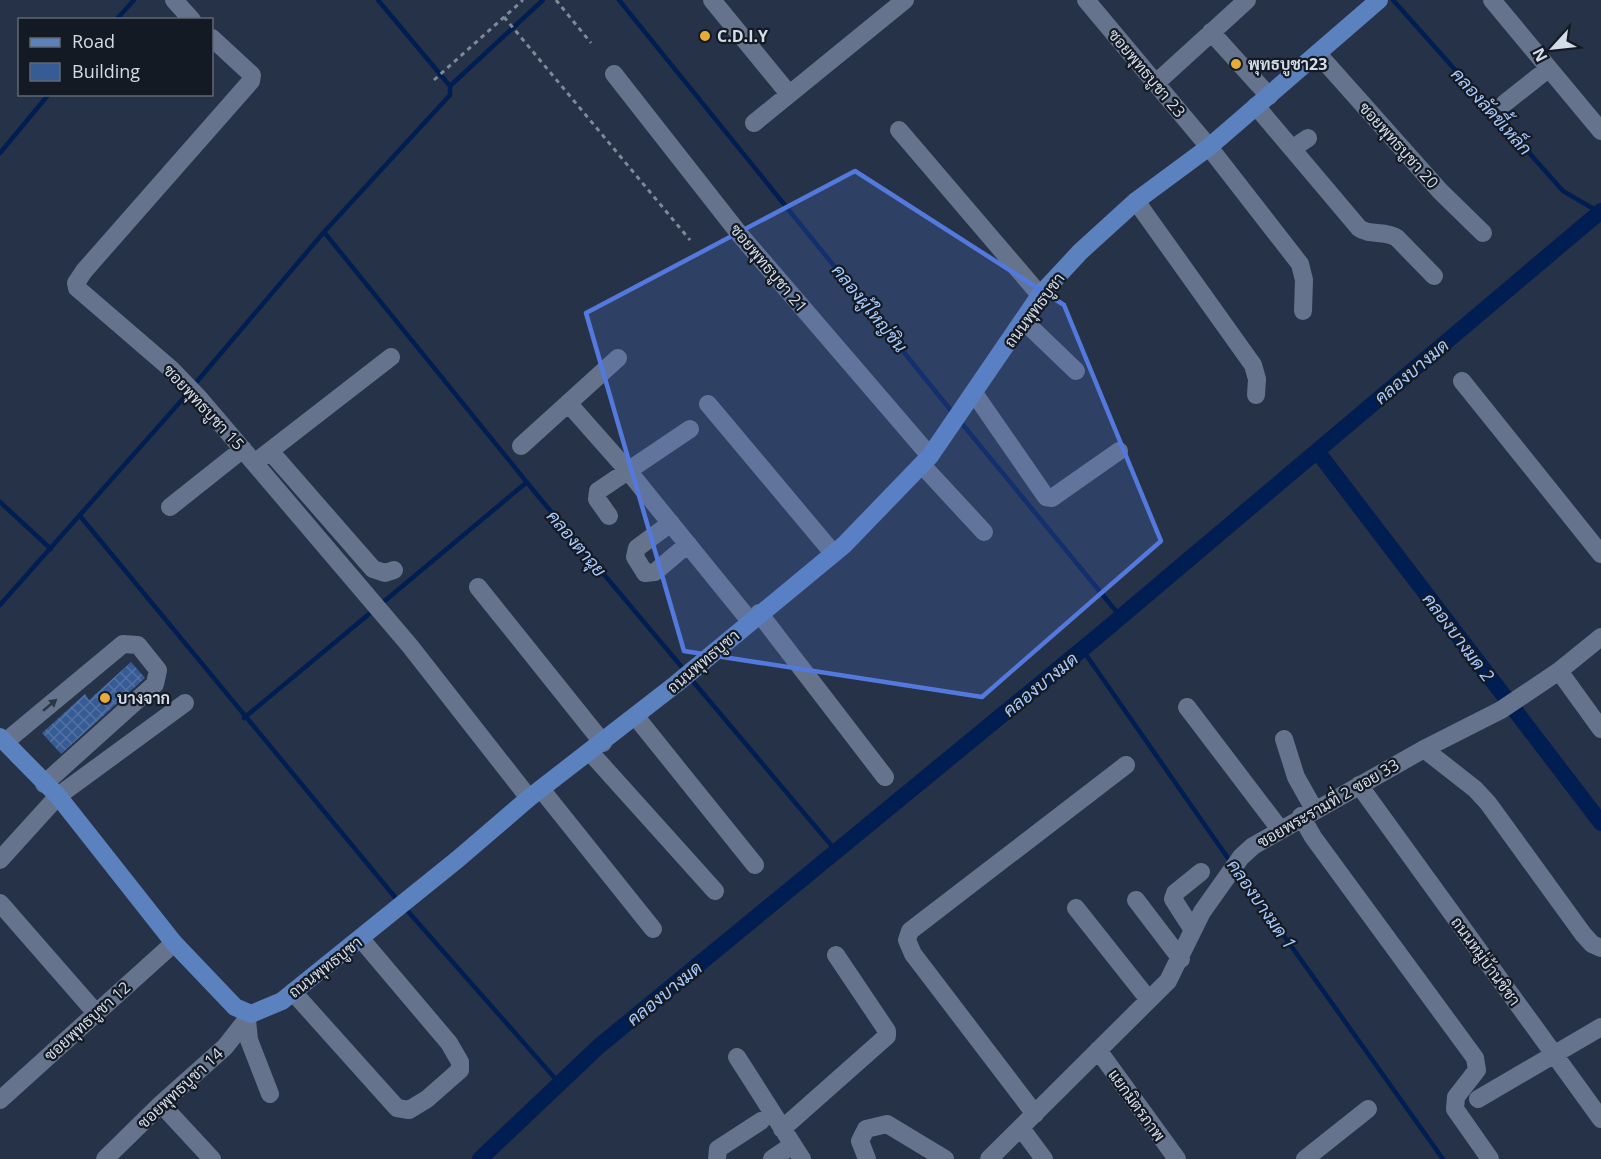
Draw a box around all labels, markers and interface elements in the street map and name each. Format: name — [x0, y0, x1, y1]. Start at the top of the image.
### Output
legend — [18, 18, 213, 96]
north arrow — [1523, 18, 1583, 78]
street label: ซอยพุทธบูชา 23 — [1103, 24, 1191, 123]
place label: C.D.I.Y — [717, 25, 768, 47]
text: Road — [72, 29, 115, 53]
marker: C.D.I.Y — [698, 29, 712, 43]
text: N — [1527, 44, 1552, 66]
place label: พุทธบูชา23 — [1248, 53, 1327, 77]
marker: พุทธบูชา23 — [1229, 57, 1243, 71]
text: Building — [72, 59, 140, 83]
water label: คลองลัดขี้เหล็ก — [1446, 60, 1540, 160]
street label: ซอยพุทธบูชา 20 — [1353, 97, 1444, 194]
street label: ซอยพุทธบูชา 21 — [725, 219, 813, 318]
water label: คลองผู้ใหญ่ชิน — [825, 259, 913, 359]
street label: ถนนพุทธบูชา — [999, 268, 1070, 352]
water label: คลองบางมด — [1369, 333, 1453, 409]
street label: ซอยพุทธบูชา 15 — [158, 360, 249, 455]
water label: คลองตาฉุย — [541, 505, 612, 582]
water label: คลองบางมด 2 — [1418, 588, 1500, 686]
street label: ถนนพุทธบูชา — [662, 624, 744, 699]
water label: คลองบางมด — [997, 646, 1083, 722]
place label: บางจาก — [117, 687, 170, 709]
marker: บางจาก — [98, 691, 112, 705]
one-way arrow — [42, 699, 57, 712]
street label: ซอยพระรามที่ 2 ซอย 33 — [1252, 751, 1403, 853]
water label: คลองบางมด 1 — [1222, 854, 1302, 954]
street label: ถนนหมู่บ้านชิชา — [1445, 912, 1526, 1011]
street label: ถนนพุทธบูชา — [283, 931, 367, 1004]
water label: คลองบางมด — [621, 955, 707, 1031]
street label: ซอยพุทธบูชา 12 — [39, 976, 136, 1067]
street label: ซอยพุทธบูชา 14 — [133, 1043, 228, 1134]
street label: แยกมิตรภาพ — [1103, 1065, 1171, 1145]

